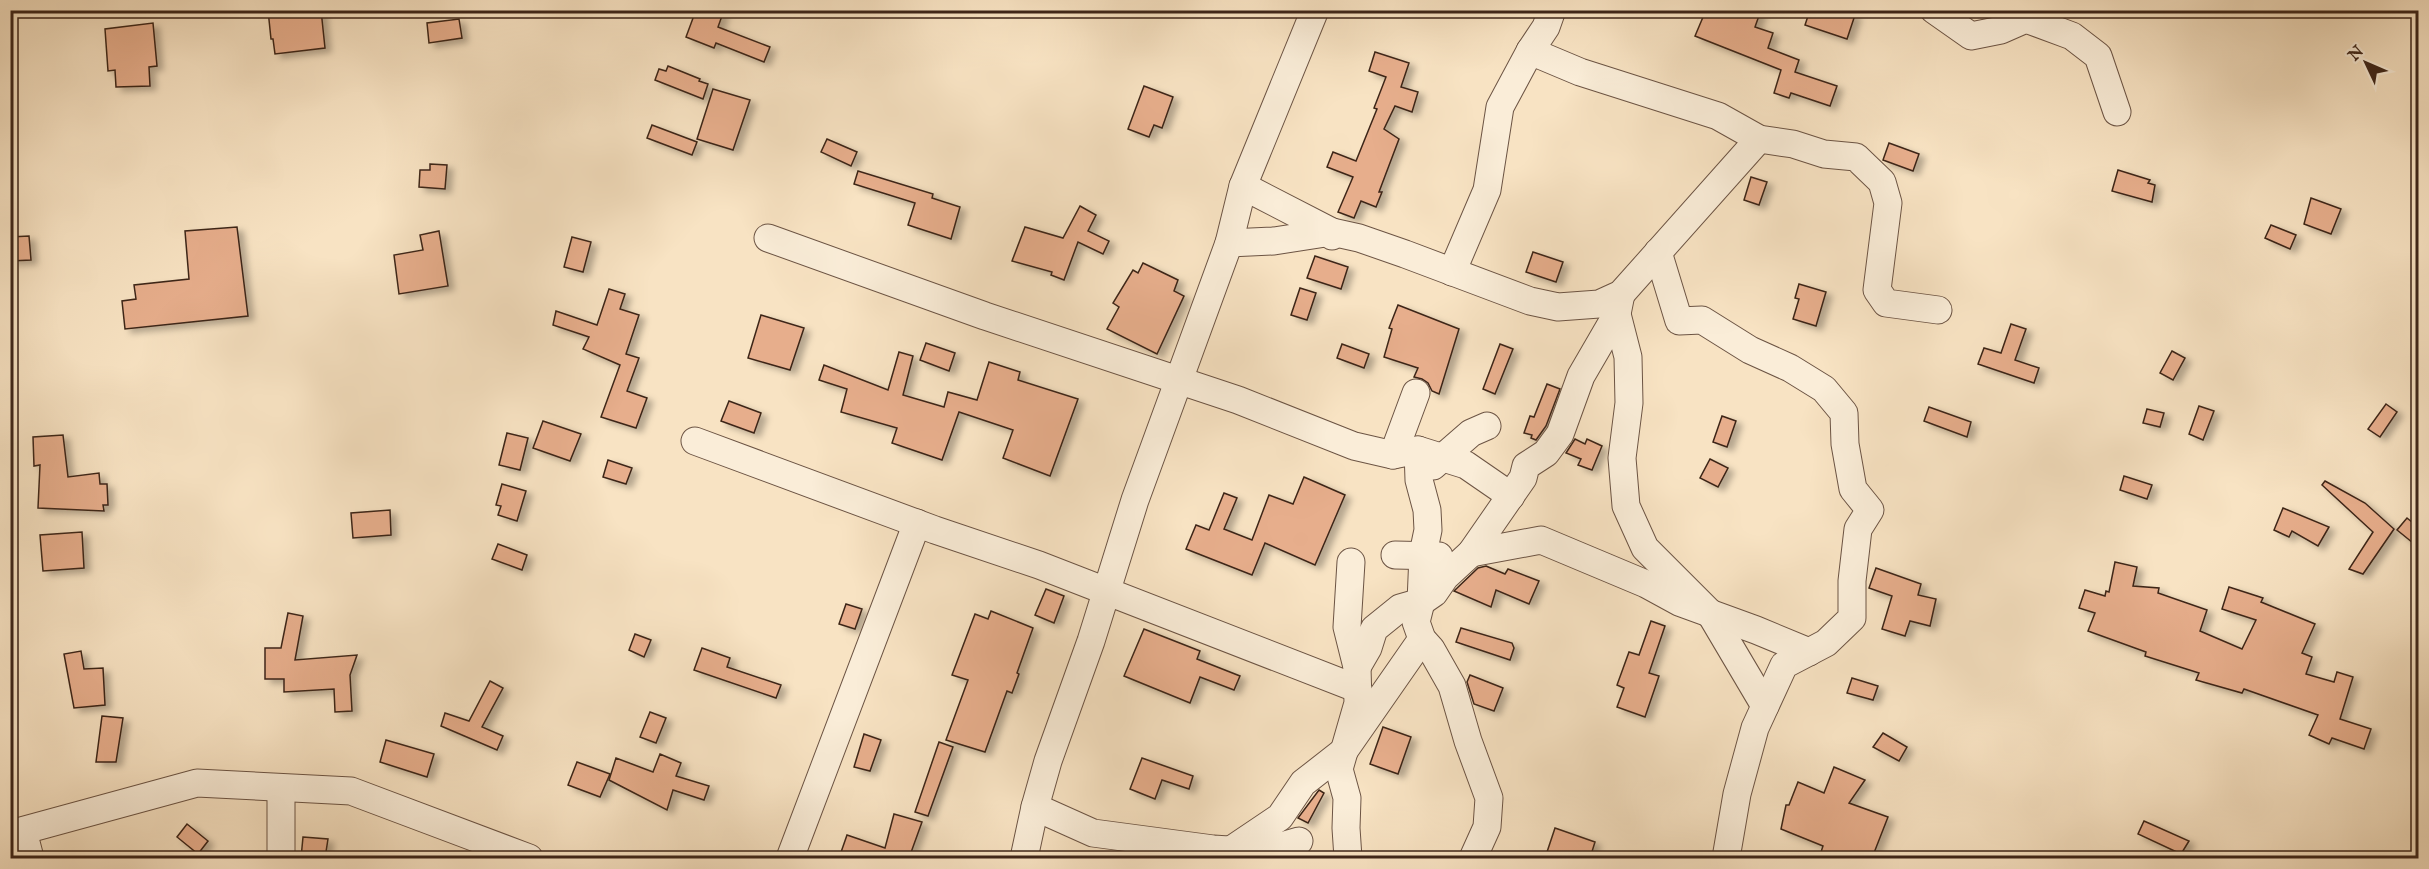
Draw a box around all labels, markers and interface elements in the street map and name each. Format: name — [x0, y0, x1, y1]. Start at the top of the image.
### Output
north arrow — [2336, 33, 2396, 93]
text: N — [2344, 42, 2369, 67]

